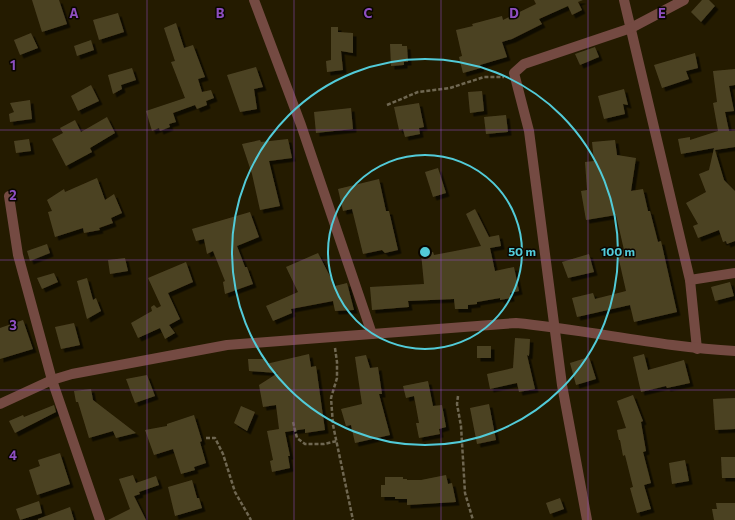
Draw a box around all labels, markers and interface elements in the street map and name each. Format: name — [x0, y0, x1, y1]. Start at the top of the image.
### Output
text: A — [69, 5, 79, 21]
text: B — [216, 5, 225, 21]
text: C — [364, 5, 373, 21]
text: D — [509, 5, 519, 21]
text: E — [658, 5, 666, 21]
text: 1 — [10, 57, 16, 73]
text: 2 — [9, 187, 17, 203]
text: 50 m — [508, 244, 536, 258]
text: 100 m — [601, 244, 635, 258]
centre of rings — [418, 245, 432, 259]
text: 3 — [9, 317, 17, 333]
text: 4 — [9, 447, 17, 463]

